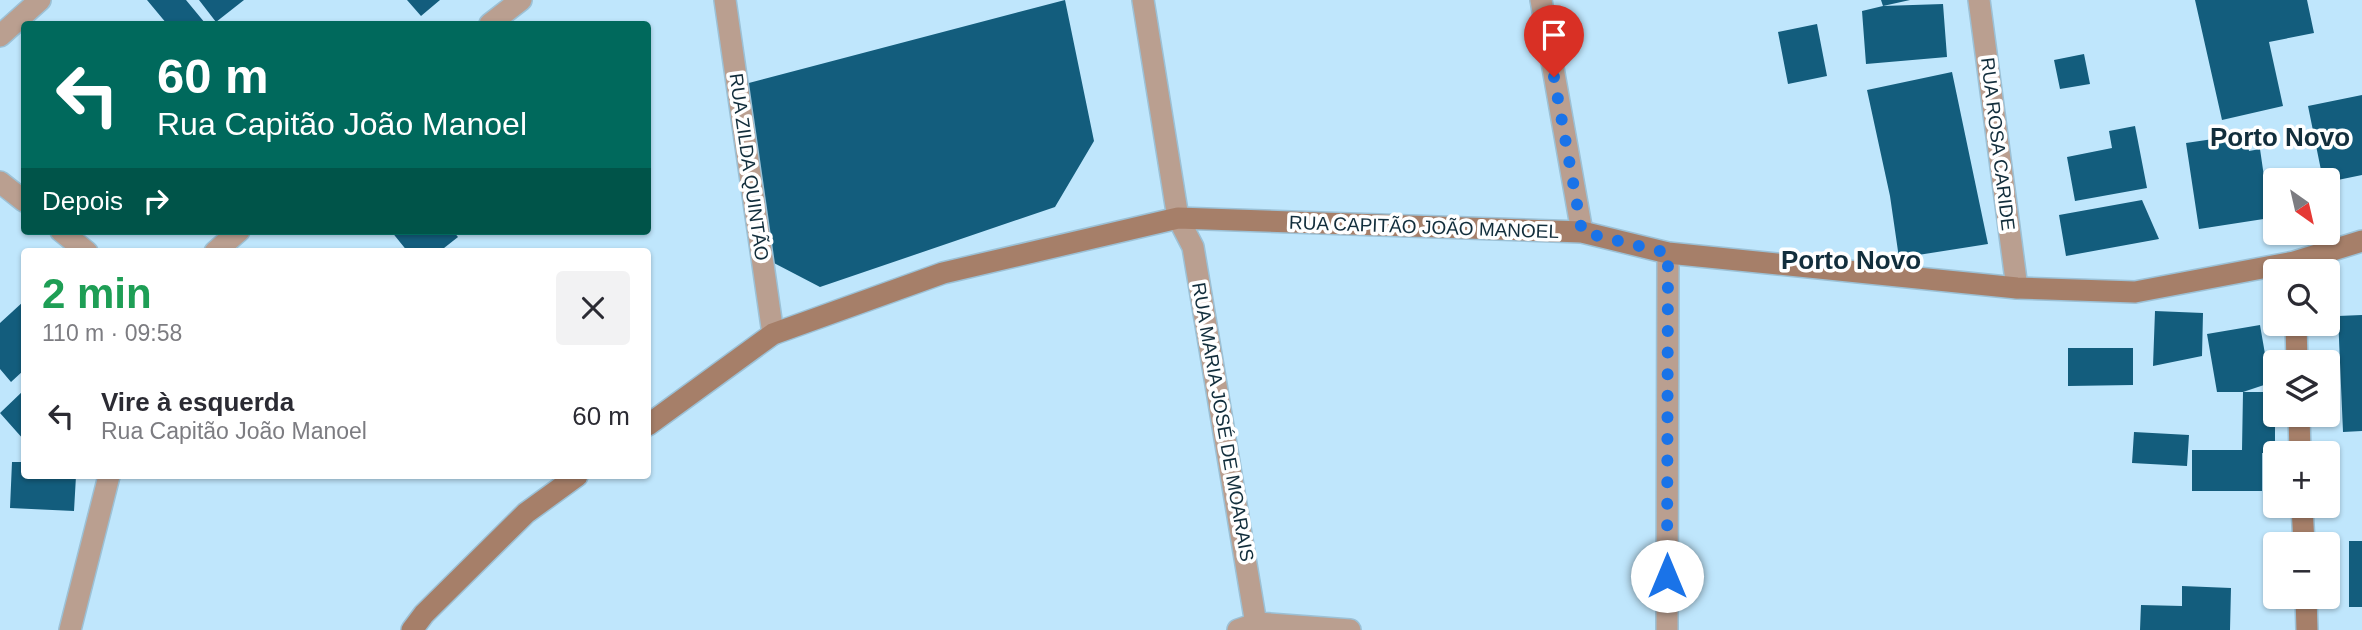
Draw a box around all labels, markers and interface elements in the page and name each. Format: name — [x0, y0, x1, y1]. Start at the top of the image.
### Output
pin — [1524, 5, 1584, 77]
icon: arrive — [1535, 16, 1573, 54]
icon: left — [42, 49, 133, 140]
text: 60 m — [157, 49, 269, 103]
street label: RUA ROSA CARIDE — [1977, 56, 2019, 232]
street label: RUA ZILDA QUINTÃO — [725, 72, 773, 262]
text: Rua Capitão João Manoel — [157, 106, 527, 142]
district label: Porto Novo — [2210, 122, 2350, 152]
north arrow — [2263, 168, 2340, 245]
map controls — [2263, 168, 2340, 609]
icon: right — [137, 182, 175, 220]
text: Depois — [42, 186, 123, 216]
street label: RUA CAPITÃO JOÃO MANOEL — [1289, 212, 1559, 242]
district label: Porto Novo — [1781, 245, 1921, 275]
button: search — [2263, 259, 2340, 336]
text: 2 min — [42, 270, 152, 317]
button: close — [556, 271, 630, 345]
street label: RUA MARIA JOSÉ DE MOARAIS — [1188, 281, 1258, 563]
text: 110 m · 09:58 — [42, 320, 182, 346]
button: layers — [2263, 350, 2340, 427]
text: Vire à esquerda — [101, 387, 294, 417]
icon: left — [42, 397, 80, 435]
text: 60 m — [572, 401, 630, 431]
text: Rua Capitão João Manoel — [101, 418, 367, 444]
button: + — [2263, 441, 2340, 518]
button: − — [2263, 532, 2340, 609]
position arrow — [1630, 539, 1704, 613]

